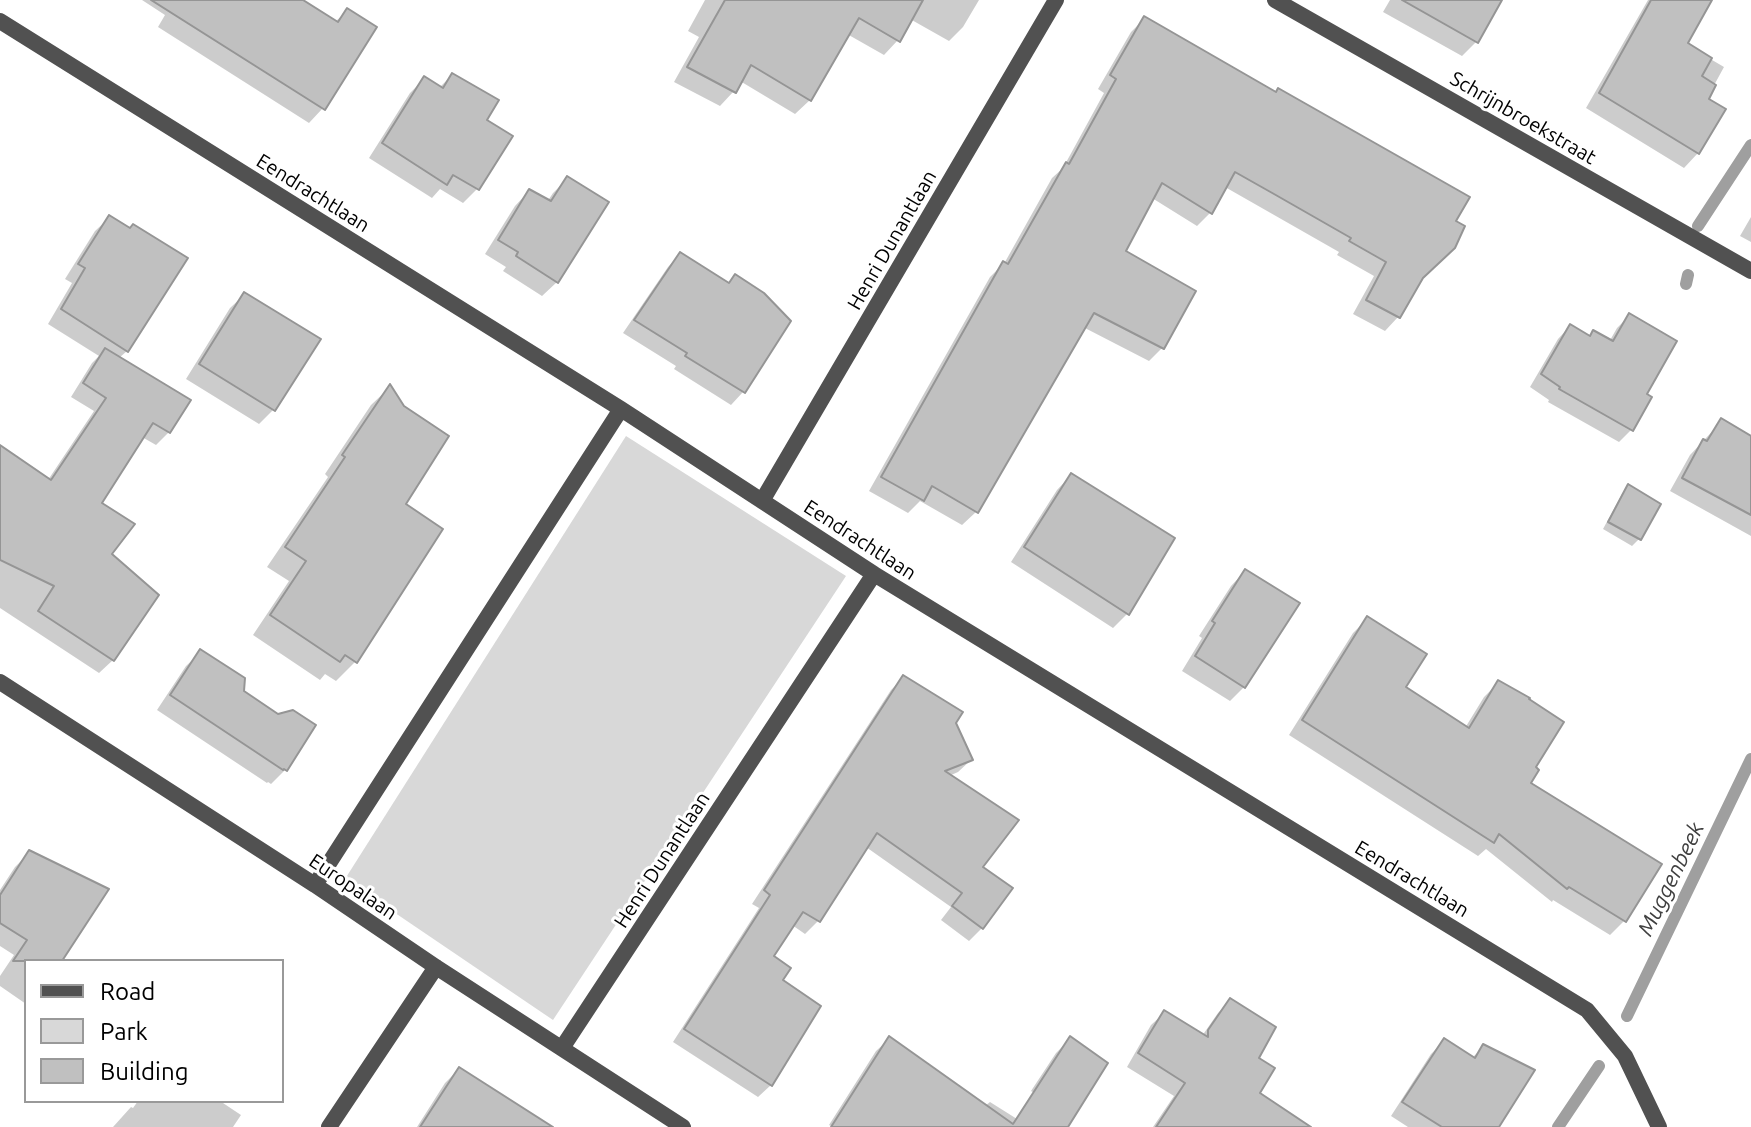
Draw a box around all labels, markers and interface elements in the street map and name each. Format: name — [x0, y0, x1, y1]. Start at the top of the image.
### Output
street label: Schrijnbroekstraat — [1446, 66, 1600, 170]
street label: Eendrachtlaan — [252, 149, 374, 237]
street label: Henri Dunantlaan — [842, 166, 942, 314]
street label: Eendrachtlaan — [799, 495, 921, 585]
street label: Henri Dunantlaan — [609, 788, 715, 932]
water label: Muggenbeek — [1632, 818, 1710, 940]
street label: Eendrachtlaan — [1351, 835, 1473, 923]
street label: Europalaan — [304, 849, 402, 925]
legend — [24, 959, 284, 1103]
text: Road — [100, 978, 155, 1005]
text: Park — [100, 1018, 148, 1045]
text: Building — [100, 1058, 188, 1085]

